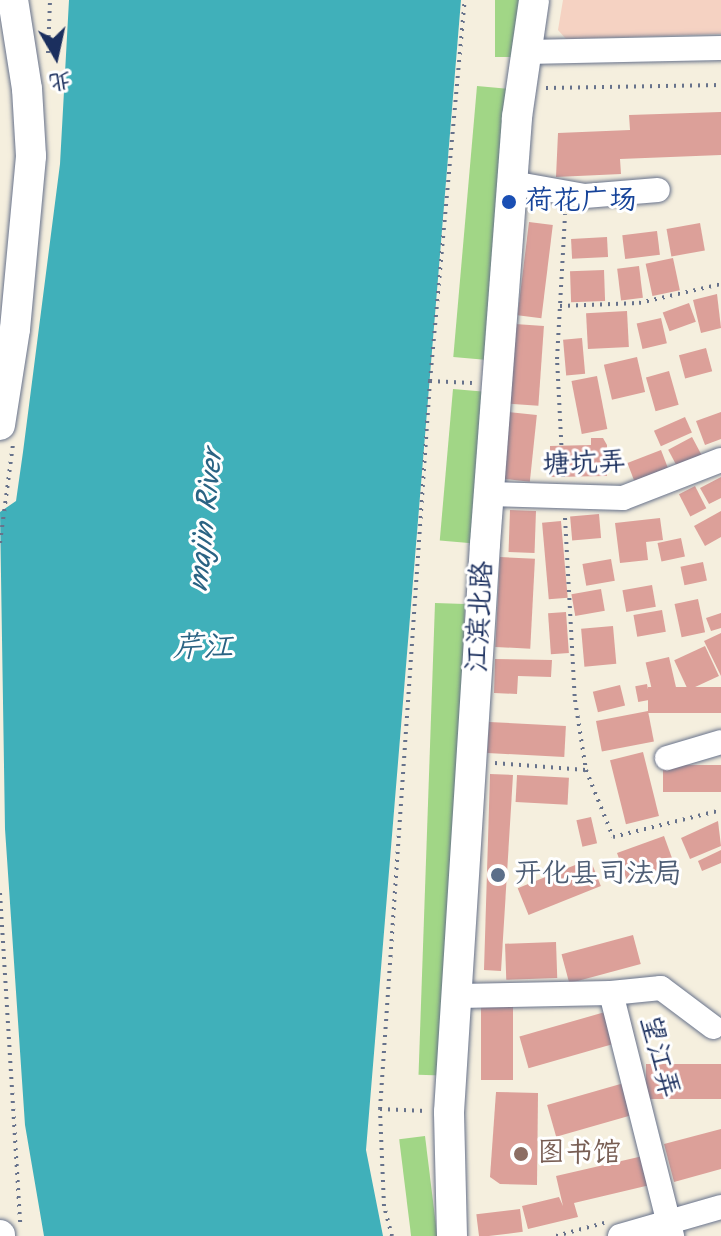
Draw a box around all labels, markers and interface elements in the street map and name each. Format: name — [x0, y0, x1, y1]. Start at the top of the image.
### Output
north arrow — [16, 16, 96, 96]
text: 北 — [46, 61, 73, 99]
place label: 荷花广场 — [525, 185, 637, 219]
marker: 荷花广场 — [500, 193, 518, 211]
street label: 塘坑弄 — [541, 447, 627, 483]
water label: majin River — [182, 449, 232, 593]
street label: 江滨北路 — [461, 560, 501, 674]
water label: 芹江 — [173, 630, 233, 666]
place label: 开化县司法局 — [514, 858, 682, 892]
marker: 开化县司法局 — [489, 866, 507, 884]
street label: 望江弄 — [632, 1012, 684, 1102]
place label: 图书馆 — [537, 1137, 621, 1171]
marker: 图书馆 — [512, 1145, 530, 1163]

